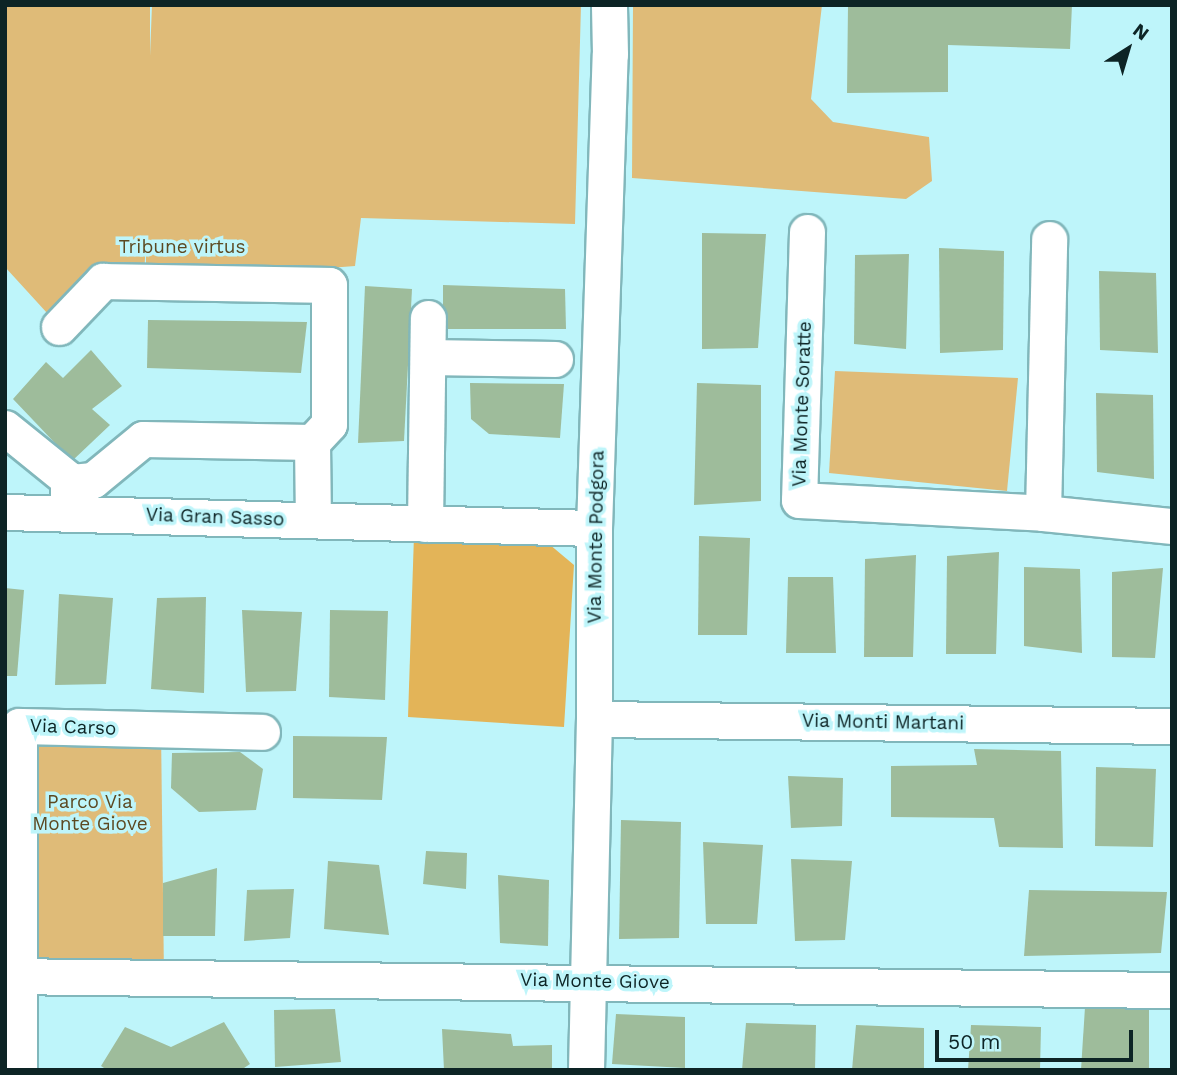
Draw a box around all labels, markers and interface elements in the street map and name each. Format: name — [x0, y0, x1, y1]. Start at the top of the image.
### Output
north arrow — [1093, 14, 1163, 84]
text: N — [1128, 18, 1153, 45]
park label: Tribune virtus — [118, 236, 246, 258]
street label: Via Monte Soratte — [788, 321, 816, 487]
street label: Via Monte Podgora — [583, 450, 609, 624]
street label: Via Gran Sasso — [145, 503, 285, 531]
street label: Via Monti Martani — [801, 709, 965, 735]
street label: Via Carso — [29, 714, 117, 740]
park label: Parco Via Monte Giove — [32, 791, 148, 835]
street label: Via Monte Giove — [520, 968, 670, 994]
scale bar — [939, 1016, 1137, 1060]
text: 50 m — [948, 1029, 1000, 1054]

